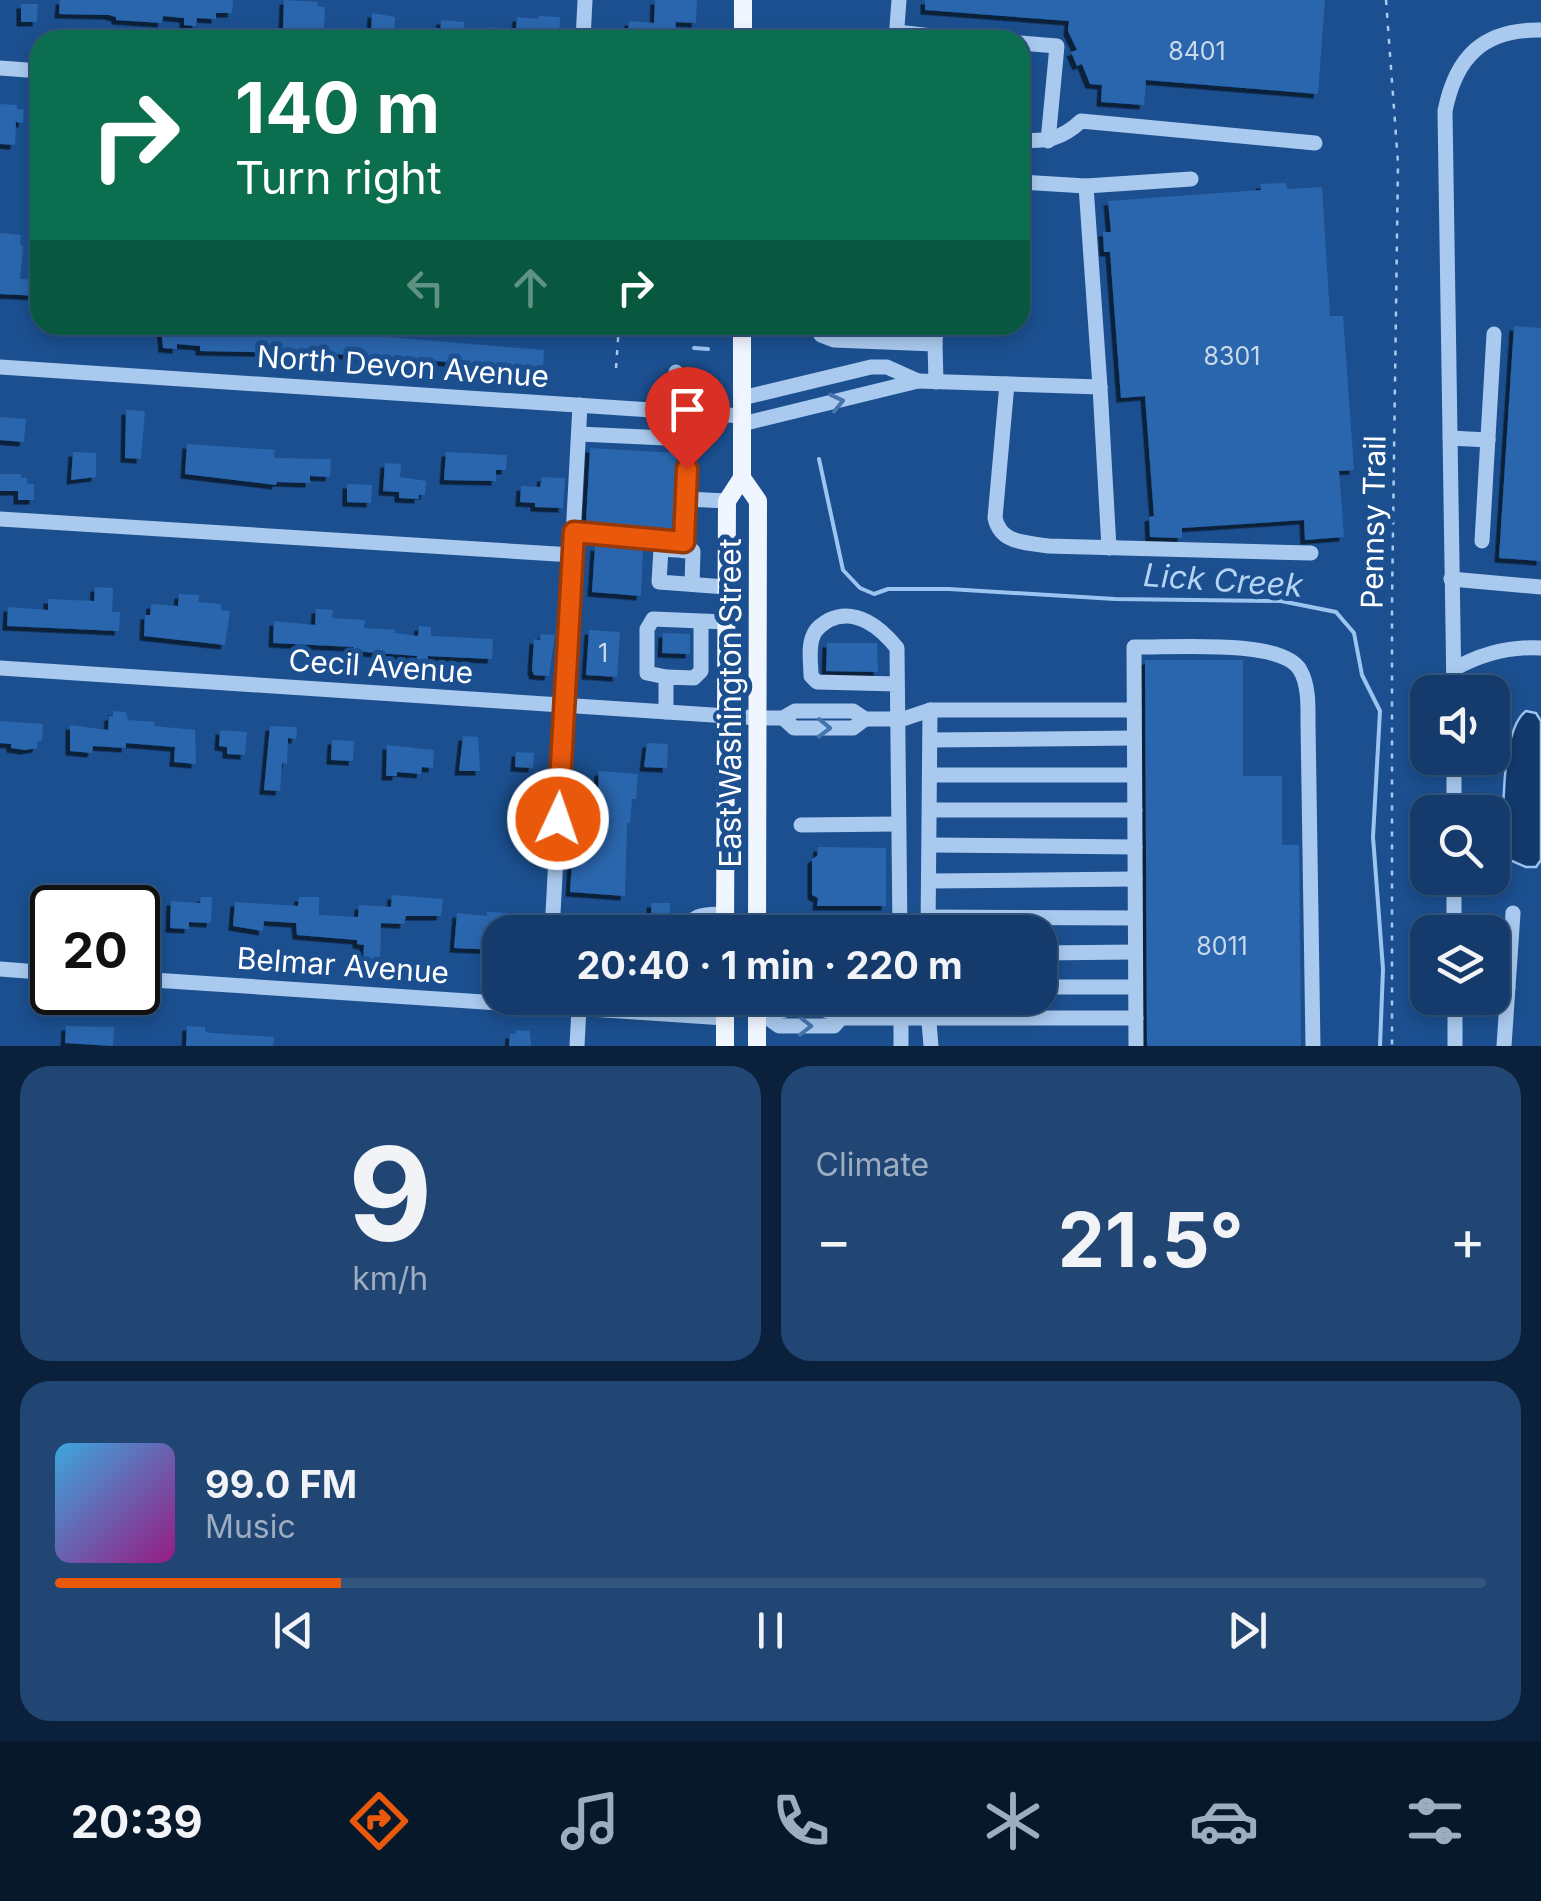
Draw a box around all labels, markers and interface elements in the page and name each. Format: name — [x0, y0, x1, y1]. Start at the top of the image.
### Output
house number: 8401 — [1168, 36, 1226, 66]
text: 140 m — [235, 65, 440, 150]
icon: right — [70, 70, 200, 200]
text: Turn right — [235, 150, 442, 205]
icon: left — [398, 260, 453, 315]
icon: ahead — [503, 260, 558, 315]
icon: right — [608, 260, 663, 315]
street label: North Devon Avenue — [256, 338, 550, 394]
house number: 8301 — [1204, 341, 1260, 371]
pin — [645, 367, 730, 470]
icon: arrive — [660, 382, 715, 437]
one-way arrow — [828, 393, 845, 414]
street label: Pennsy Trail — [1353, 435, 1393, 609]
street label: East Washington Street — [712, 538, 748, 868]
water label: Lick Creek — [1142, 555, 1306, 605]
house number: 1 — [598, 638, 608, 668]
street label: Cecil Avenue — [288, 642, 474, 690]
map controls — [1410, 675, 1510, 1015]
button: sound — [1410, 675, 1510, 775]
one-way arrow — [816, 717, 832, 739]
position arrow — [506, 767, 610, 871]
button: search — [1410, 795, 1510, 895]
speed limit sign: 20 — [30, 885, 160, 1015]
button: layers — [1410, 915, 1510, 1015]
house number: 8011 — [1196, 931, 1248, 961]
street label: Belmar Avenue — [236, 940, 450, 990]
text: 20:40 · 1 min · 220 m — [576, 942, 963, 988]
one-way arrow — [798, 1015, 813, 1037]
text: 9 — [348, 1115, 432, 1272]
text: Climate — [816, 1145, 929, 1184]
text: 21.5° — [1058, 1194, 1244, 1285]
text: − — [816, 1207, 852, 1273]
text: + — [1450, 1207, 1486, 1273]
text: km/h — [352, 1259, 428, 1298]
text: 99.0 FM — [205, 1461, 357, 1507]
text: Music — [205, 1507, 296, 1546]
icon: previous — [266, 1603, 321, 1658]
icon: pause — [743, 1603, 798, 1658]
icon: next — [1220, 1603, 1275, 1658]
icon: directions — [344, 1786, 414, 1856]
icon: music — [555, 1786, 625, 1856]
icon: phone — [766, 1786, 836, 1856]
icon: climate — [978, 1786, 1048, 1856]
icon: car — [1189, 1786, 1259, 1856]
icon: filters — [1400, 1786, 1470, 1856]
text: 20:39 — [71, 1794, 203, 1849]

